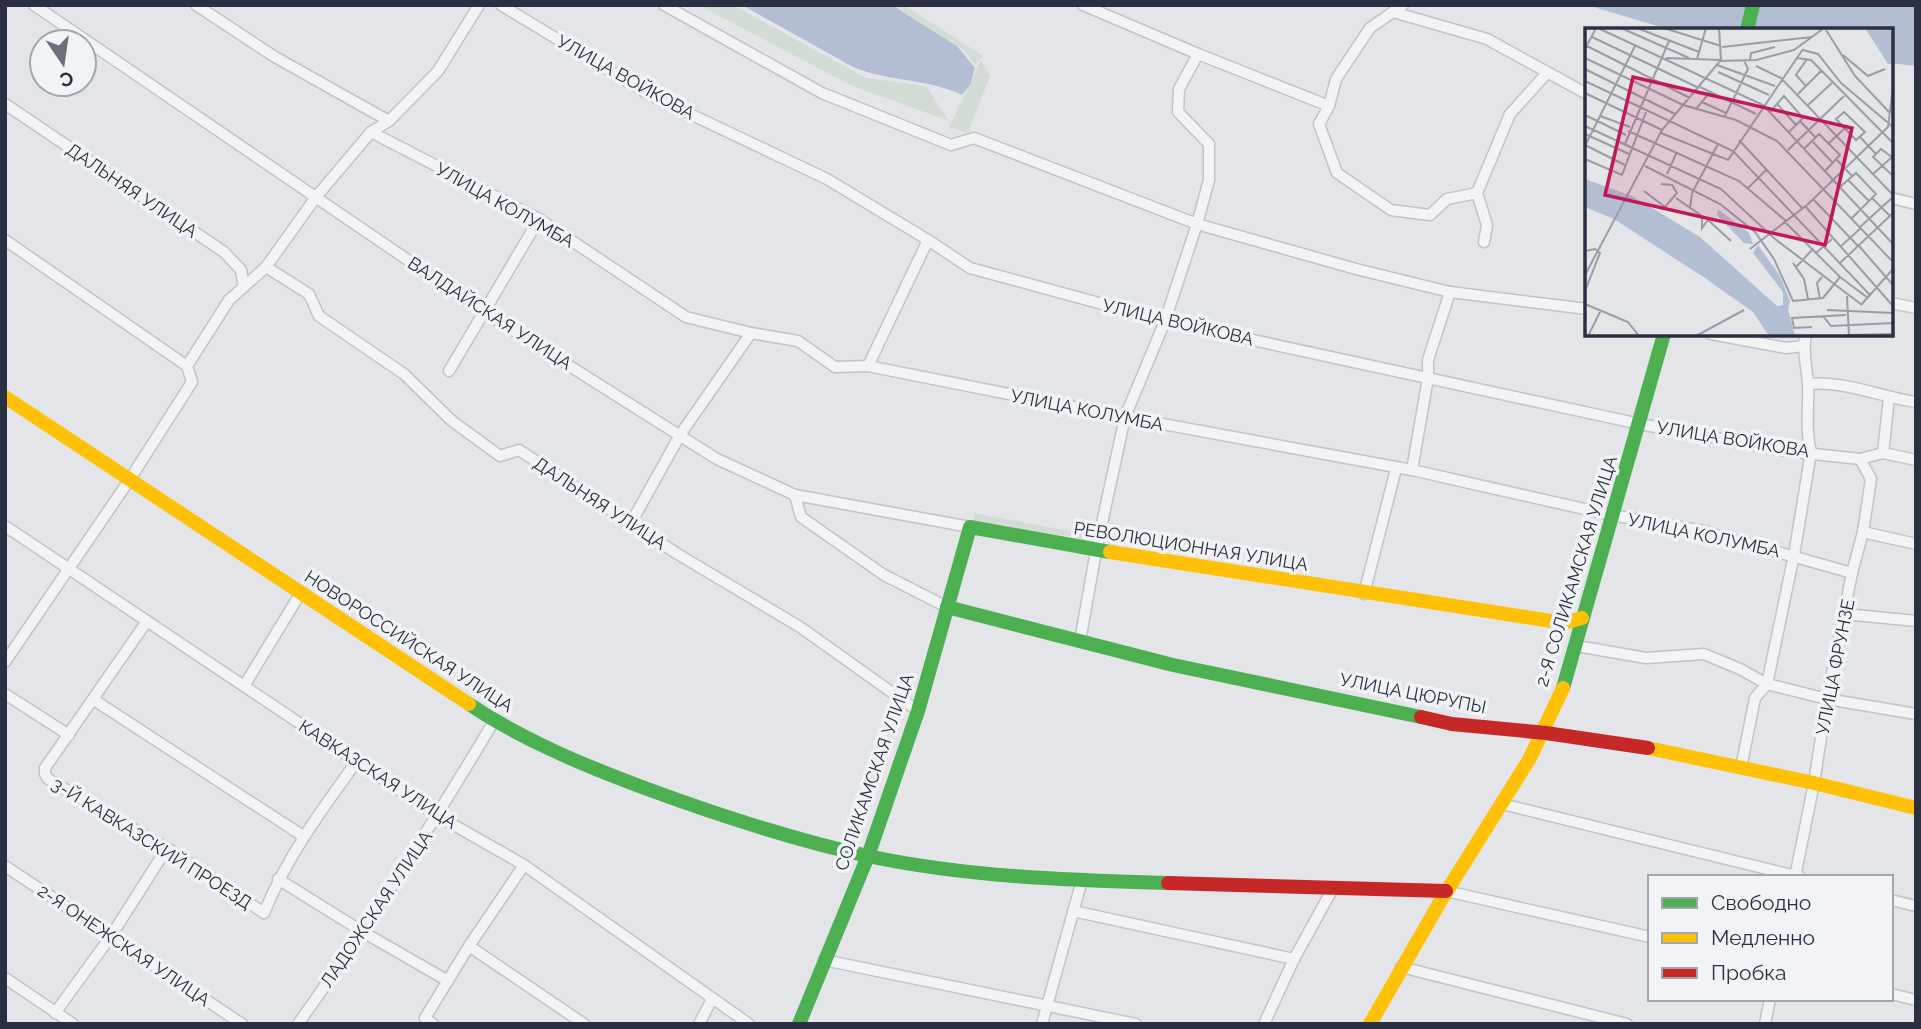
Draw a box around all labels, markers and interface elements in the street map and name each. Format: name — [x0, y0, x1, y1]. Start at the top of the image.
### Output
north arrow — [28, 28, 98, 98]
inset map — [1585, 28, 1893, 336]
street label: УЛИЦА ВОЙКОВА — [553, 30, 699, 124]
text: С — [58, 67, 76, 92]
street label: ДАЛЬНЯЯ УЛИЦА — [62, 138, 202, 242]
street label: УЛИЦА КОЛУМБА — [432, 158, 578, 252]
street label: ВАЛДАЙСКАЯ УЛИЦА — [404, 252, 576, 374]
street label: УЛИЦА ВОЙКОВА — [1100, 294, 1256, 350]
street label: УЛИЦА КОЛУМБА — [1009, 385, 1165, 435]
street label: УЛИЦА ВОЙКОВА — [1655, 417, 1811, 461]
street label: ДАЛЬНЯЯ УЛИЦА — [530, 452, 670, 554]
street label: 2-Я СОЛИКАМСКАЯ УЛИЦА — [1531, 453, 1621, 689]
street label: УЛИЦА КОЛУМБА — [1626, 509, 1782, 561]
street label: РЕВОЛЮЦИОННАЯ УЛИЦА — [1072, 517, 1310, 575]
street label: НОВОРОССИЙСКАЯ УЛИЦА — [301, 566, 517, 716]
street label: УЛИЦА ФРУНЗЕ — [1812, 597, 1858, 737]
street label: УЛИЦА ЦЮРУПЫ — [1338, 669, 1488, 717]
street label: СОЛИКАМСКАЯ УЛИЦА — [830, 671, 918, 873]
street label: КАВКАЗСКАЯ УЛИЦА — [295, 715, 461, 833]
street label: 3-Й КАВКАЗСКИЙ ПРОЕЗД — [48, 773, 256, 913]
street label: ЛАДОЖСКАЯ УЛИЦА — [316, 827, 436, 991]
legend — [1648, 875, 1893, 1001]
street label: 2-Я ОНЕЖСКАЯ УЛИЦА — [34, 880, 214, 1010]
text: Свободно — [1711, 890, 1811, 915]
text: Медленно — [1711, 925, 1815, 950]
text: Пробка — [1711, 960, 1787, 985]

